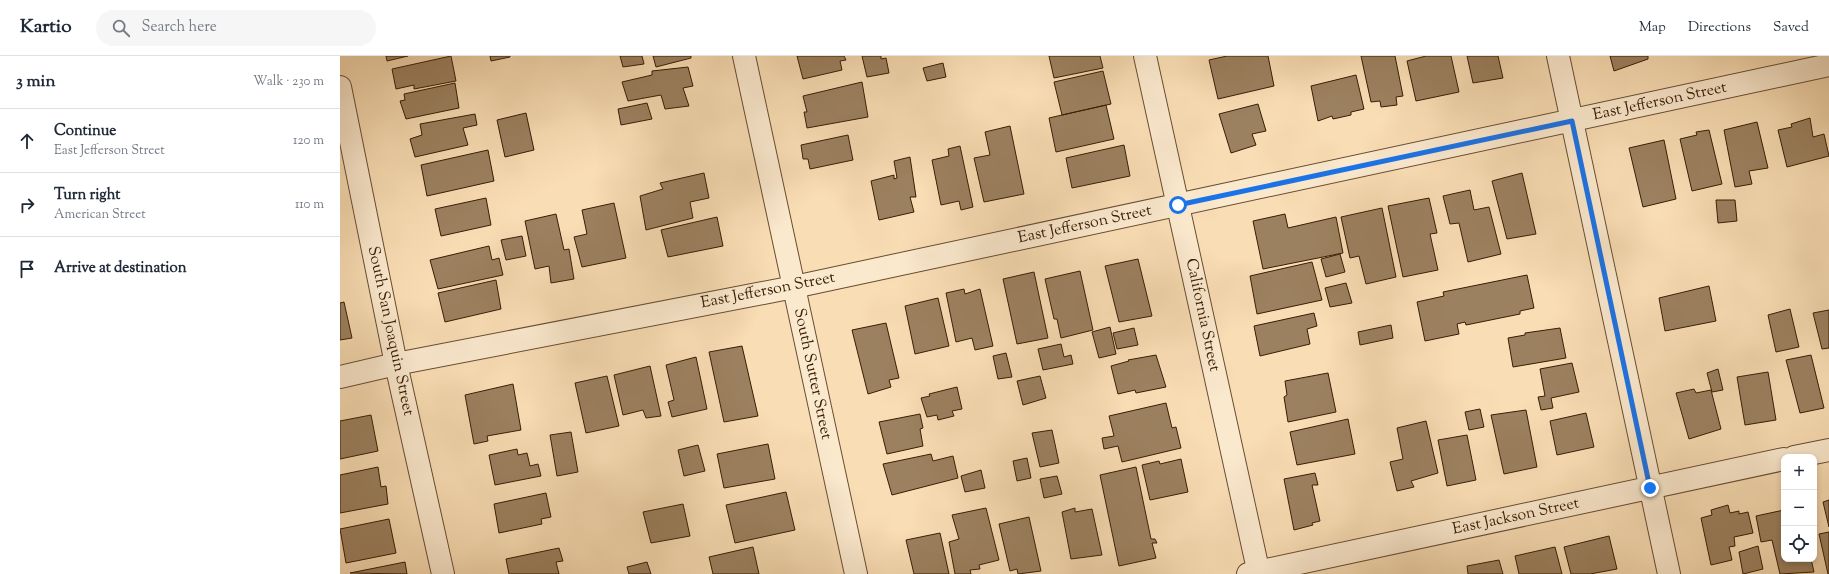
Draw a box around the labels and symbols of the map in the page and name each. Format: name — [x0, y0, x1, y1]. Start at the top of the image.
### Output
street label: East Jefferson Street — [1591, 76, 1730, 127]
route start — [1169, 196, 1187, 214]
street label: East Jefferson Street — [1016, 199, 1155, 250]
street label: South San Joaquin Street — [361, 244, 419, 418]
street label: California Street — [1179, 256, 1225, 374]
street label: East Jefferson Street — [699, 267, 838, 315]
street label: South Sutter Street — [787, 306, 837, 442]
route end — [1641, 479, 1659, 497]
street label: East Jackson Street — [1450, 492, 1582, 542]

